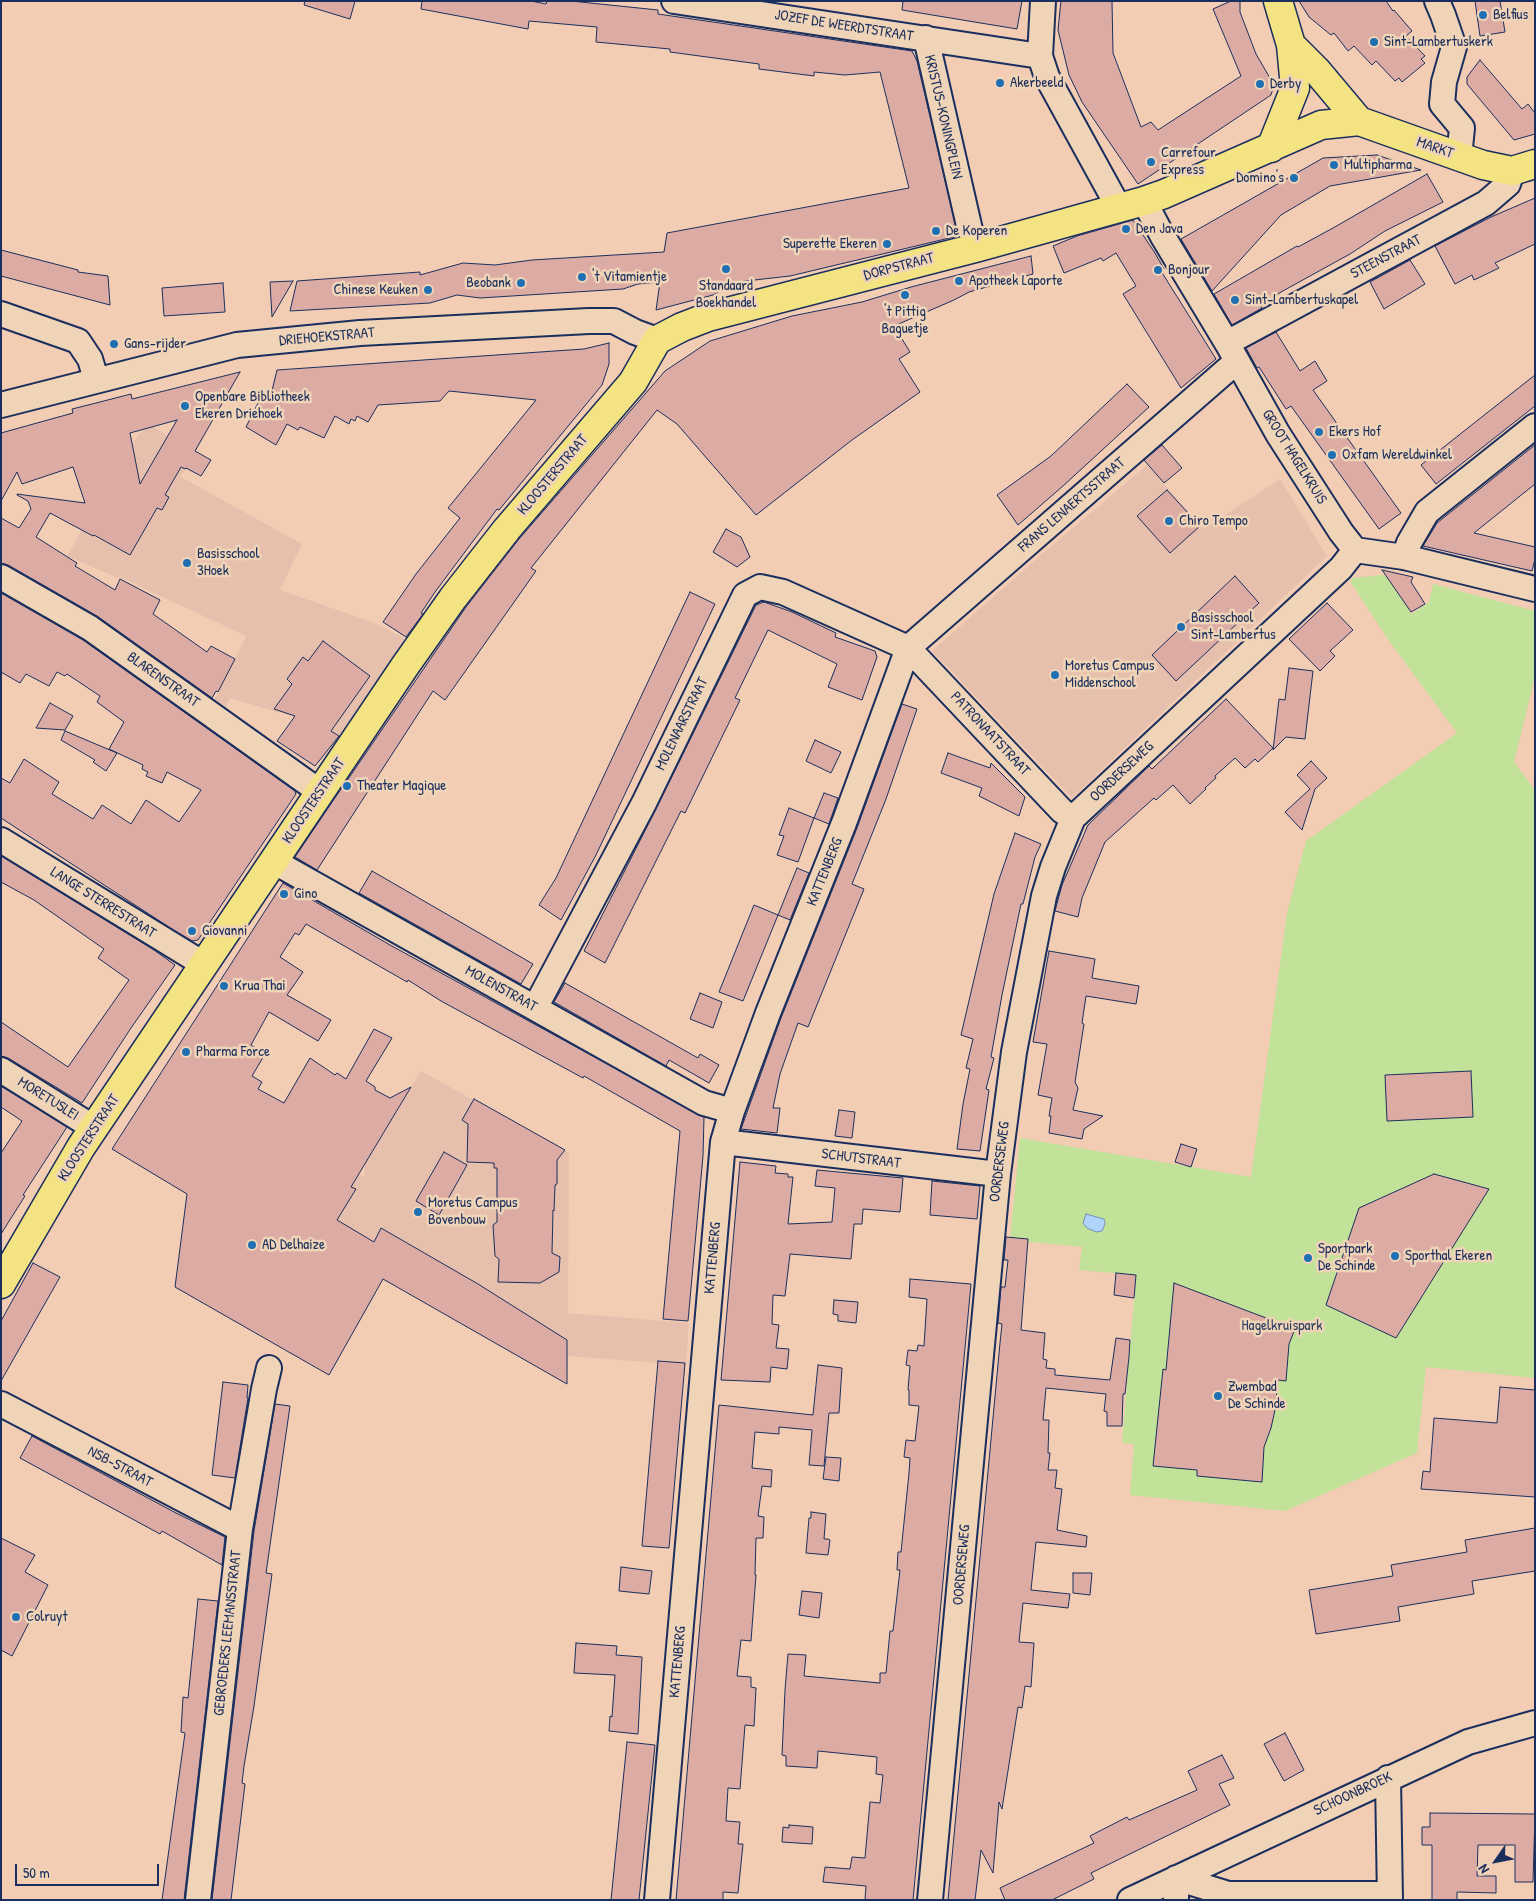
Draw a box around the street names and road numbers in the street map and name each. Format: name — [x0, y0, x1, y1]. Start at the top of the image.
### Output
street label: JOZEF DE WEERDTSTRAAT — [773, 6, 915, 46]
street label: KRISTUS-KONINGPLEIN — [920, 53, 966, 181]
street label: MARKT — [1414, 133, 1456, 163]
street label: STEENSTRAAT — [1348, 231, 1424, 283]
street label: DORPSTRAAT — [862, 249, 936, 285]
street label: DRIEHOEKSTRAAT — [278, 324, 376, 350]
street label: GROOT HAGELKRUIS — [1258, 406, 1330, 508]
street label: KLOOSTERSTRAAT — [514, 431, 592, 519]
street label: FRANS LENAERTSSTRAAT — [1015, 454, 1129, 556]
street label: BLARENSTRAAT — [123, 648, 203, 712]
street label: MOLENAARSTRAAT — [652, 675, 712, 773]
street label: PATRONAATSTRAAT — [946, 688, 1034, 780]
street label: OORDERSEWEG — [1086, 738, 1158, 806]
street label: KLOOSTERSTRAAT — [279, 755, 349, 847]
street label: KATTENBERG — [803, 835, 847, 909]
street label: LANGE STERRESTRAAT — [47, 863, 159, 943]
street label: MOLENSTRAAT — [462, 962, 540, 1016]
street label: MORETUSLEI — [14, 1073, 82, 1125]
street label: KLOOSTERSTRAAT — [54, 1091, 124, 1185]
street label: OORDERSEWEG — [986, 1121, 1014, 1203]
street label: SCHUTSTRAAT — [820, 1145, 902, 1173]
street label: KATTENBERG — [701, 1221, 725, 1295]
street label: NSB-STRAAT — [84, 1442, 156, 1492]
street label: OORDERSEWEG — [950, 1524, 974, 1606]
street label: GEBROEDERS LEEMANSSTRAAT — [210, 1549, 246, 1717]
street label: KATTENBERG — [666, 1625, 690, 1699]
street label: SCHOONBROEK — [1311, 1768, 1395, 1820]

